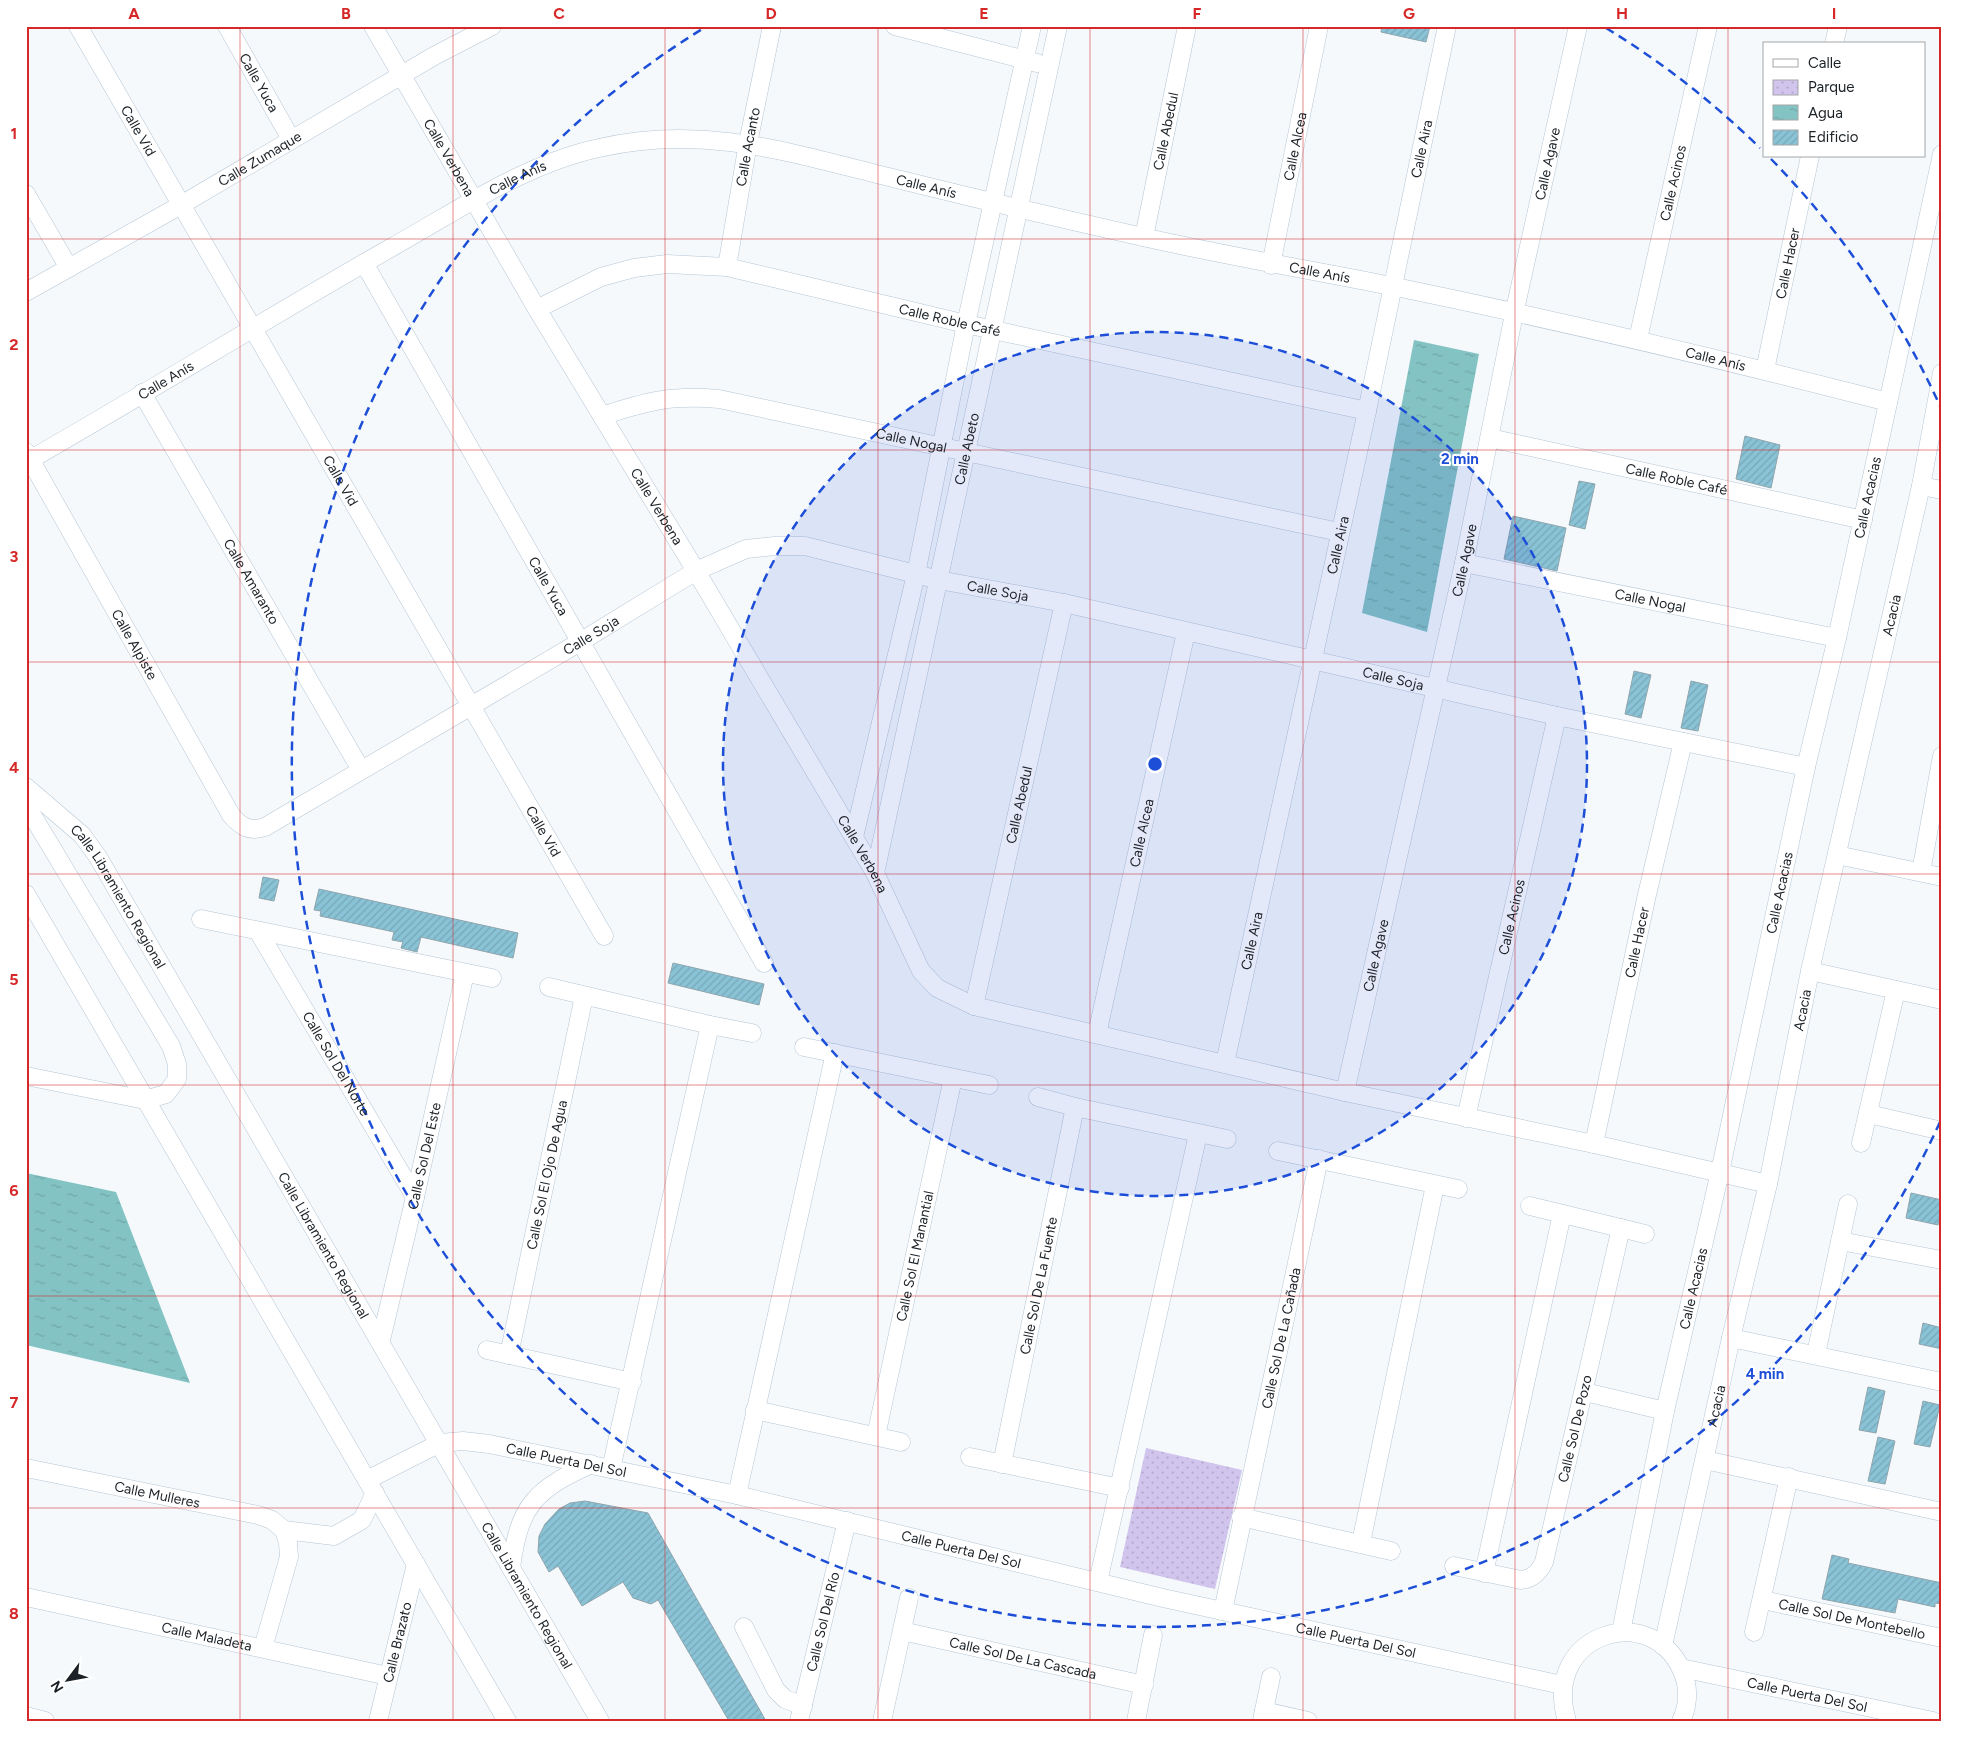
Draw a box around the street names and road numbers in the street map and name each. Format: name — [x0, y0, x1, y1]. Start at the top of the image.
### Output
street label: Calle Yuca — [236, 50, 282, 115]
street label: Calle Abedul — [1149, 91, 1182, 172]
street label: Calle Vid — [117, 102, 160, 159]
street label: Calle Acanto — [732, 106, 764, 188]
street label: Calle Alcea — [1280, 111, 1310, 182]
street label: Calle Verbena — [420, 116, 478, 199]
street label: Calle Aira — [1407, 118, 1436, 180]
street label: Calle Agave — [1531, 126, 1564, 202]
street label: Calle Zumaque — [215, 127, 305, 190]
street label: Calle Acinos — [1656, 143, 1690, 222]
street label: Calle Anís — [486, 157, 549, 199]
street label: Calle Anís — [894, 171, 958, 202]
street label: Calle Hacer — [1772, 226, 1803, 300]
street label: Calle Anís — [1288, 258, 1352, 286]
street label: Calle Roble Café — [897, 300, 1003, 340]
street label: Calle Anís — [1684, 343, 1747, 374]
street label: Calle Anís — [135, 357, 197, 403]
street label: Calle Abeto — [951, 411, 983, 486]
street label: Calle Nogal — [874, 424, 948, 456]
street label: Calle Vid — [319, 452, 362, 509]
street label: Calle Acacias — [1850, 455, 1885, 540]
street label: Calle Roble Café — [1624, 460, 1729, 499]
street label: Calle Verbena — [627, 465, 687, 548]
street label: Calle Aira — [1323, 514, 1352, 576]
street label: Calle Agave — [1448, 522, 1480, 598]
street label: Calle Amaranto — [220, 536, 283, 627]
street label: Calle Yuca — [525, 553, 572, 618]
street label: Calle Soja — [966, 577, 1030, 605]
street label: Calle Nogal — [1613, 585, 1687, 616]
street label: Acacia — [1878, 593, 1904, 638]
street label: Calle Alpiste — [108, 606, 161, 683]
street label: Calle Soja — [560, 612, 622, 659]
street label: Calle Soja — [1361, 663, 1425, 694]
street label: Calle Abedul — [1002, 765, 1036, 845]
street label: Calle Alcea — [1126, 797, 1157, 869]
street label: Calle Vid — [522, 803, 565, 860]
street label: Calle Verbena — [834, 812, 892, 895]
street label: Calle Libramiento Regional — [67, 821, 169, 971]
street label: Calle Acacias — [1762, 850, 1796, 935]
street label: Calle Acinos — [1495, 878, 1528, 957]
street label: Calle Hacer — [1621, 905, 1653, 980]
street label: Calle Aira — [1237, 910, 1266, 972]
street label: Calle Agave — [1359, 917, 1392, 993]
street label: Acacia — [1790, 988, 1815, 1032]
street label: Calle Sol Del Norte — [299, 1008, 374, 1119]
street label: Calle Sol El Ojo De Agua — [523, 1099, 571, 1251]
street label: Calle Sol Del Este — [404, 1100, 444, 1211]
street label: Calle Libramiento Regional — [274, 1169, 373, 1322]
street label: Calle Sol El Manantial — [892, 1189, 937, 1323]
street label: Calle Sol De La Fuente — [1016, 1215, 1061, 1356]
street label: Calle Acacias — [1676, 1246, 1711, 1331]
street label: Calle Sol De La Cañada — [1258, 1266, 1304, 1410]
street label: Calle Sol De Pozo — [1554, 1373, 1595, 1484]
street label: Acacia — [1703, 1383, 1729, 1428]
street label: Calle Puerta Del Sol — [505, 1439, 628, 1481]
street label: Calle Mulleres — [113, 1478, 202, 1512]
street label: Calle Libramiento Regional — [478, 1519, 576, 1672]
street label: Calle Puerta Del Sol — [900, 1527, 1023, 1572]
street label: Calle Sol Del Río — [803, 1570, 843, 1673]
street label: Calle Sol De Montebello — [1777, 1595, 1927, 1643]
street label: Calle Brazato — [379, 1600, 415, 1684]
street label: Calle Maladeta — [160, 1618, 254, 1655]
street label: Calle Puerta Del Sol — [1294, 1619, 1418, 1661]
street label: Calle Sol De La Cascada — [948, 1633, 1098, 1683]
street label: Calle Puerta Del Sol — [1746, 1674, 1869, 1715]

